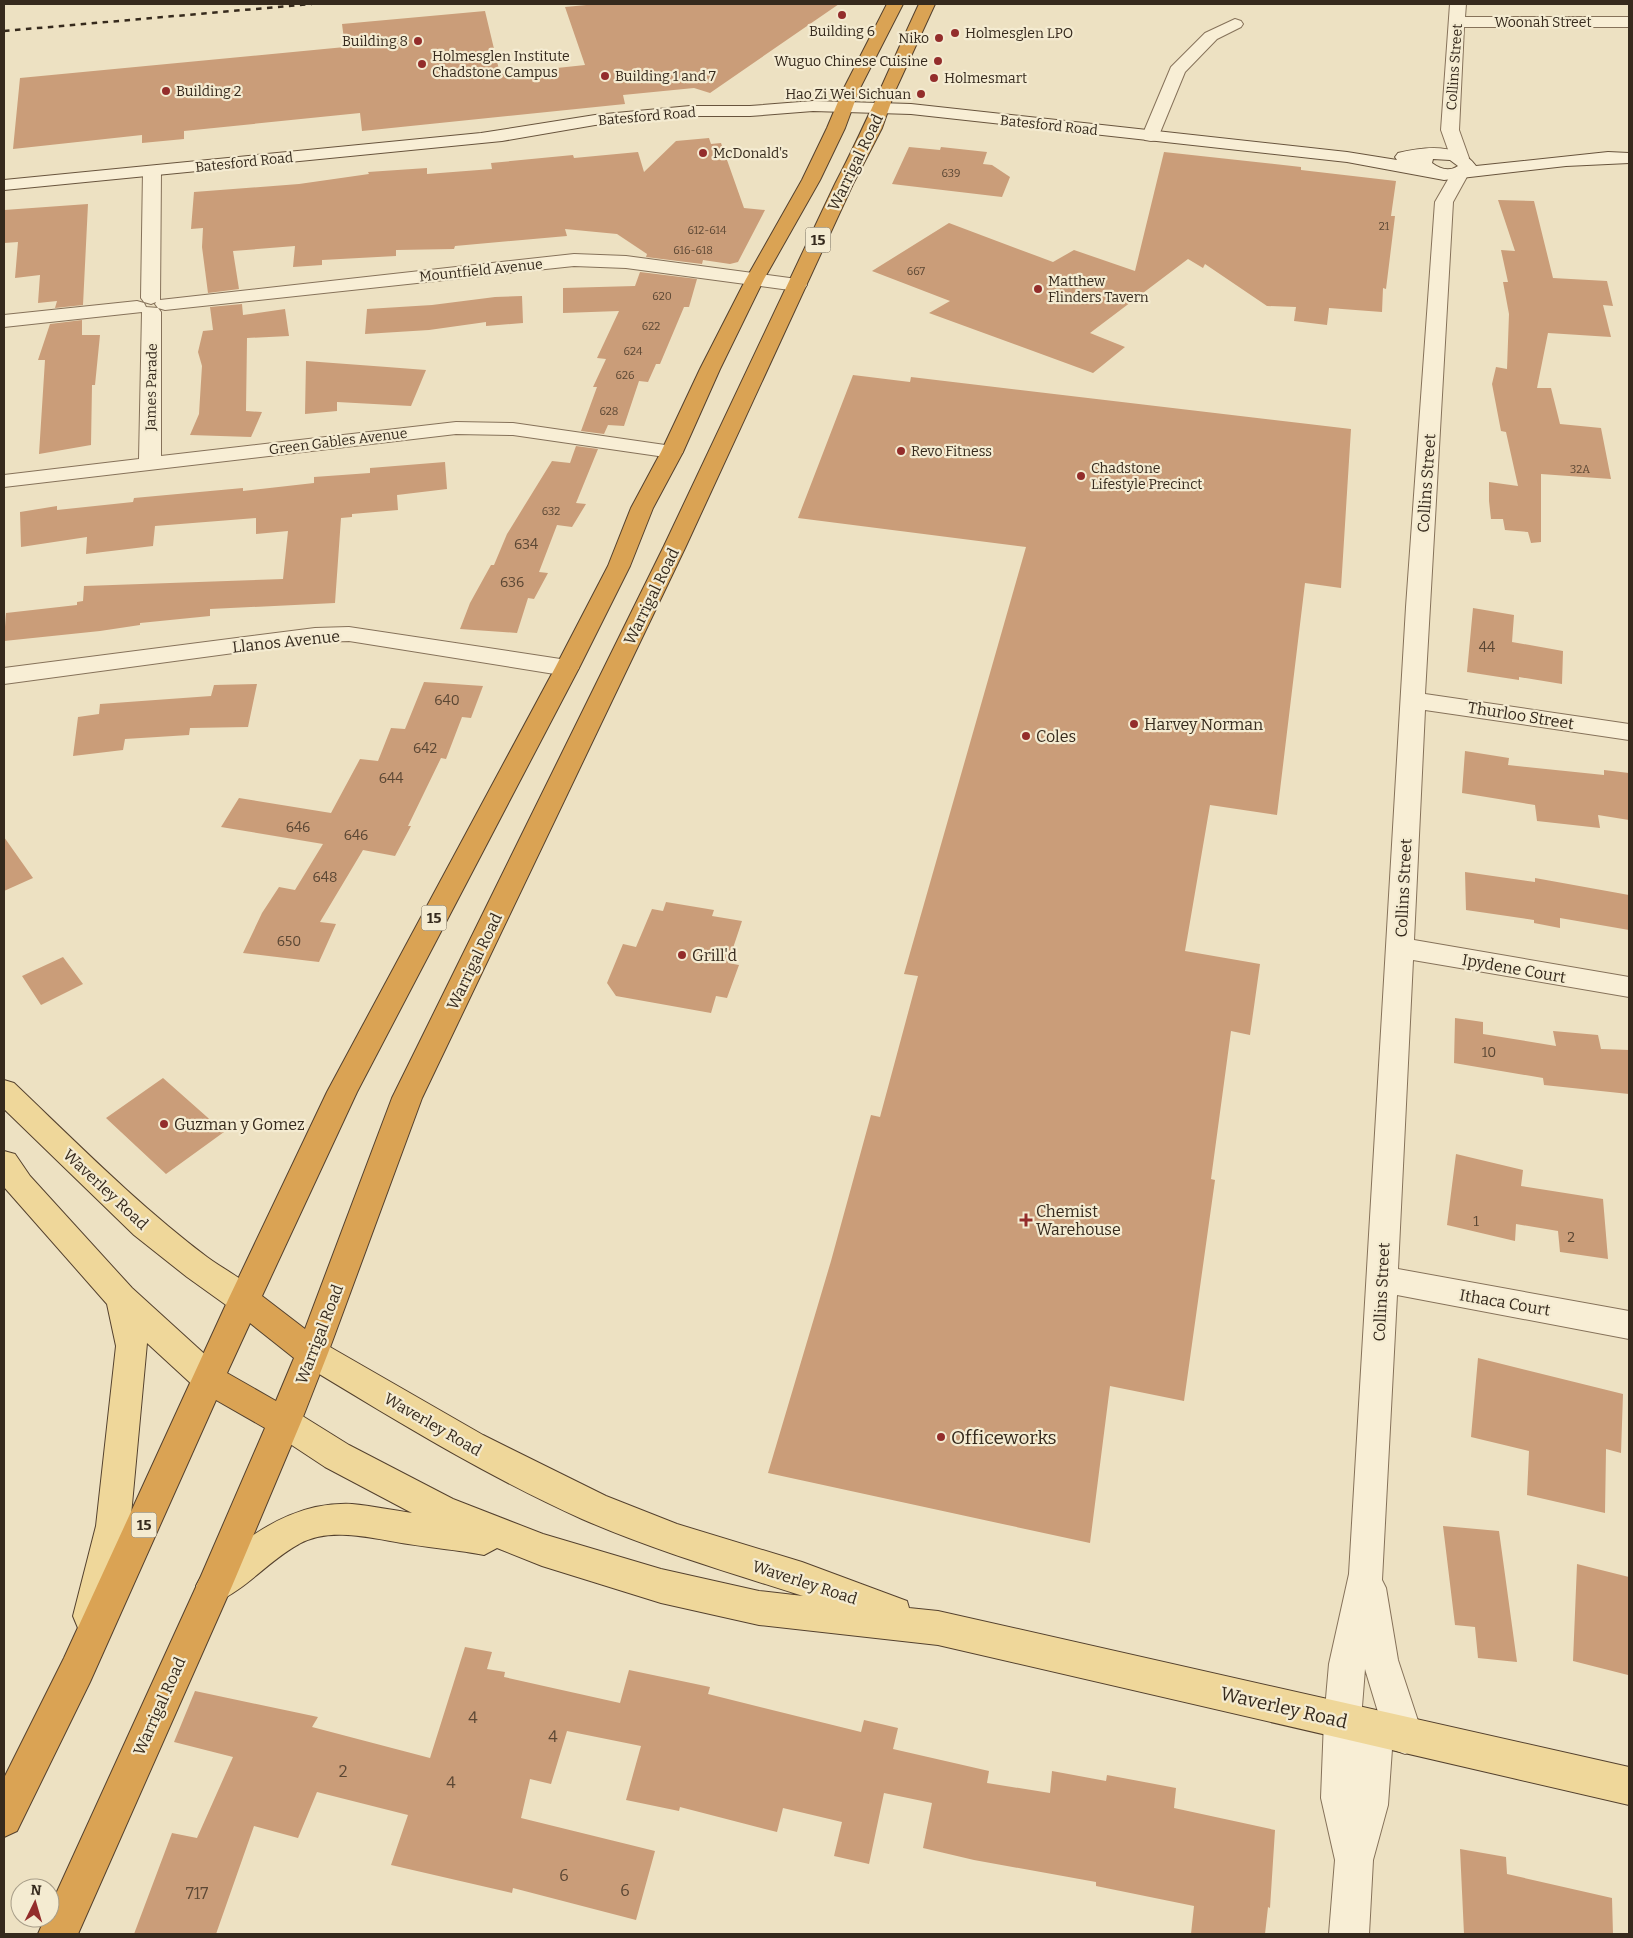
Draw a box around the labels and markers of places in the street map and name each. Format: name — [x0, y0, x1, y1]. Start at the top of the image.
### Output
marker: Building 6 — [836, 9, 848, 21]
place label: Building 6 — [809, 23, 875, 40]
place label: Holmesglen LPO — [965, 25, 1073, 42]
marker: Holmesglen LPO — [949, 27, 961, 39]
place label: Niko — [898, 30, 929, 47]
marker: Niko — [933, 32, 945, 44]
place label: Building 8 — [342, 33, 408, 50]
marker: Building 8 — [412, 35, 424, 47]
place label: Holmesglen Institute Chadstone Campus — [432, 48, 570, 81]
place label: Wuguo Chinese Cuisine — [774, 53, 928, 70]
marker: Wuguo Chinese Cuisine — [932, 55, 944, 67]
marker: Holmesglen Institute Chadstone Campus — [416, 58, 428, 70]
place label: Building 1 and 7 — [615, 68, 716, 85]
marker: Building 1 and 7 — [599, 70, 611, 82]
place label: Holmesmart — [944, 70, 1027, 87]
marker: Holmesmart — [928, 72, 940, 84]
place label: Building 2 — [176, 83, 241, 100]
marker: Building 2 — [160, 85, 172, 97]
place label: Hao Zi Wei Sichuan — [785, 86, 911, 103]
marker: Hao Zi Wei Sichuan — [915, 88, 927, 100]
place label: McDonald's — [713, 145, 788, 162]
marker: McDonald's — [697, 147, 709, 159]
place label: Matthew Flinders Tavern — [1048, 273, 1149, 306]
marker: Matthew Flinders Tavern — [1032, 283, 1044, 295]
place label: Revo Fitness — [911, 443, 992, 460]
marker: Revo Fitness — [895, 445, 907, 457]
place label: Chadstone Lifestyle Precinct — [1091, 460, 1202, 493]
marker: Chadstone Lifestyle Precinct — [1075, 470, 1087, 482]
place label: Harvey Norman — [1144, 715, 1263, 734]
marker: Harvey Norman — [1128, 718, 1140, 730]
place label: Coles — [1036, 727, 1076, 746]
marker: Coles — [1020, 730, 1032, 742]
place label: Grill'd — [692, 946, 738, 965]
marker: Grill'd — [676, 949, 688, 961]
place label: Guzman y Gomez — [174, 1115, 305, 1134]
marker: Guzman y Gomez — [158, 1118, 170, 1130]
place label: Chemist Warehouse — [1036, 1202, 1121, 1239]
marker: Chemist Warehouse — [1020, 1214, 1032, 1226]
place label: Officeworks — [951, 1426, 1057, 1449]
marker: Officeworks — [935, 1431, 947, 1443]

